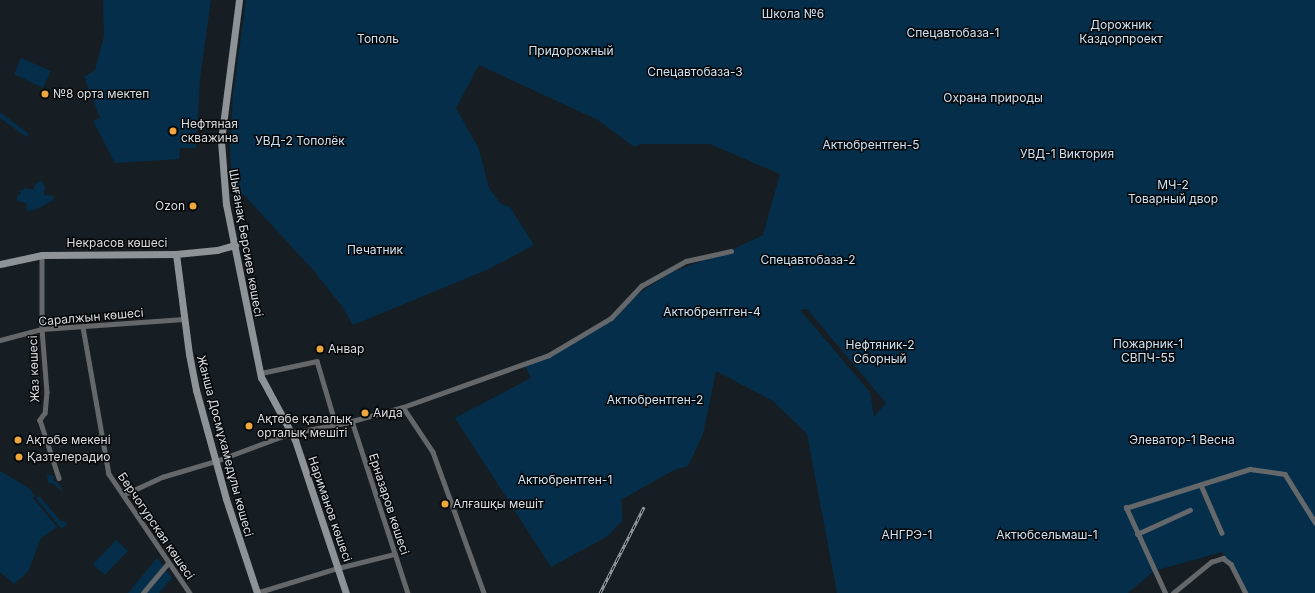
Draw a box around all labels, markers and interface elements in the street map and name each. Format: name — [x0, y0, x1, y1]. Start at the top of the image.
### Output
park label: Школа №6 — [762, 7, 824, 21]
park label: Дорожник Каздорпроект — [1079, 18, 1163, 46]
park label: Спецавтобаза-1 — [906, 26, 1000, 40]
park label: Тополь — [357, 32, 399, 46]
park label: Придорожный — [528, 44, 614, 58]
park label: Спецавтобаза-3 — [647, 65, 743, 79]
place label: №8 орта мектеп — [53, 87, 149, 101]
marker: №8 орта мектеп — [40, 89, 50, 99]
park label: Охрана природы — [943, 91, 1043, 105]
place label: Нефтяная скважина — [181, 117, 239, 145]
marker: Нефтяная скважина — [168, 126, 178, 136]
park label: УВД-2 Тополёк — [255, 134, 345, 148]
park label: Актюбрентген-5 — [823, 138, 919, 152]
park label: УВД-1 Виктория — [1020, 147, 1114, 161]
street label: Шығанақ Берсиев көшесі — [226, 168, 266, 318]
park label: МЧ-2 Товарный двор — [1128, 178, 1218, 206]
place label: Ozon — [155, 199, 185, 213]
marker: Ozon — [188, 201, 198, 211]
street label: Некрасов көшесі — [67, 236, 167, 250]
park label: Печатник — [347, 243, 403, 257]
park label: Спецавтобаза-2 — [760, 253, 856, 267]
street label: Саралжын көшесі — [38, 305, 144, 329]
park label: Актюбрентген-4 — [663, 305, 761, 319]
street label: Жаз көшесі — [26, 335, 42, 403]
park label: Пожарник-1 СВПЧ-55 — [1113, 337, 1183, 365]
park label: Нефтяник-2 Сборный — [845, 338, 915, 366]
place label: Анвар — [328, 342, 364, 356]
marker: Анвар — [315, 344, 325, 354]
street label: Жанша Досмұхамедұлы көшесі — [194, 354, 256, 538]
park label: Актюбрентген-2 — [607, 393, 703, 407]
place label: Аида — [373, 406, 403, 420]
marker: Аида — [360, 408, 370, 418]
place label: Ақтөбе қалалық орталық мешіті — [257, 412, 352, 440]
marker: Ақтөбе қалалық орталық мешіті — [244, 421, 254, 431]
place label: Ақтөбе мекені — [26, 433, 111, 447]
park label: Элеватор-1 Весна — [1129, 433, 1235, 447]
marker: Ақтөбе мекені — [13, 435, 23, 445]
place label: Қазтелерадио — [27, 450, 110, 464]
street label: Ерназаров көшесі — [366, 451, 412, 557]
marker: Қазтелерадио — [14, 452, 24, 462]
street label: Нариманов көшесі — [305, 454, 355, 564]
street label: Берчогурская көшесі — [115, 470, 197, 582]
park label: Актюбрентген-1 — [518, 473, 612, 487]
place label: Алғашқы мешіт — [453, 497, 544, 511]
marker: Алғашқы мешіт — [440, 499, 450, 509]
park label: АНГРЭ-1 — [882, 528, 932, 542]
park label: Актюбсельмаш-1 — [996, 528, 1098, 542]

